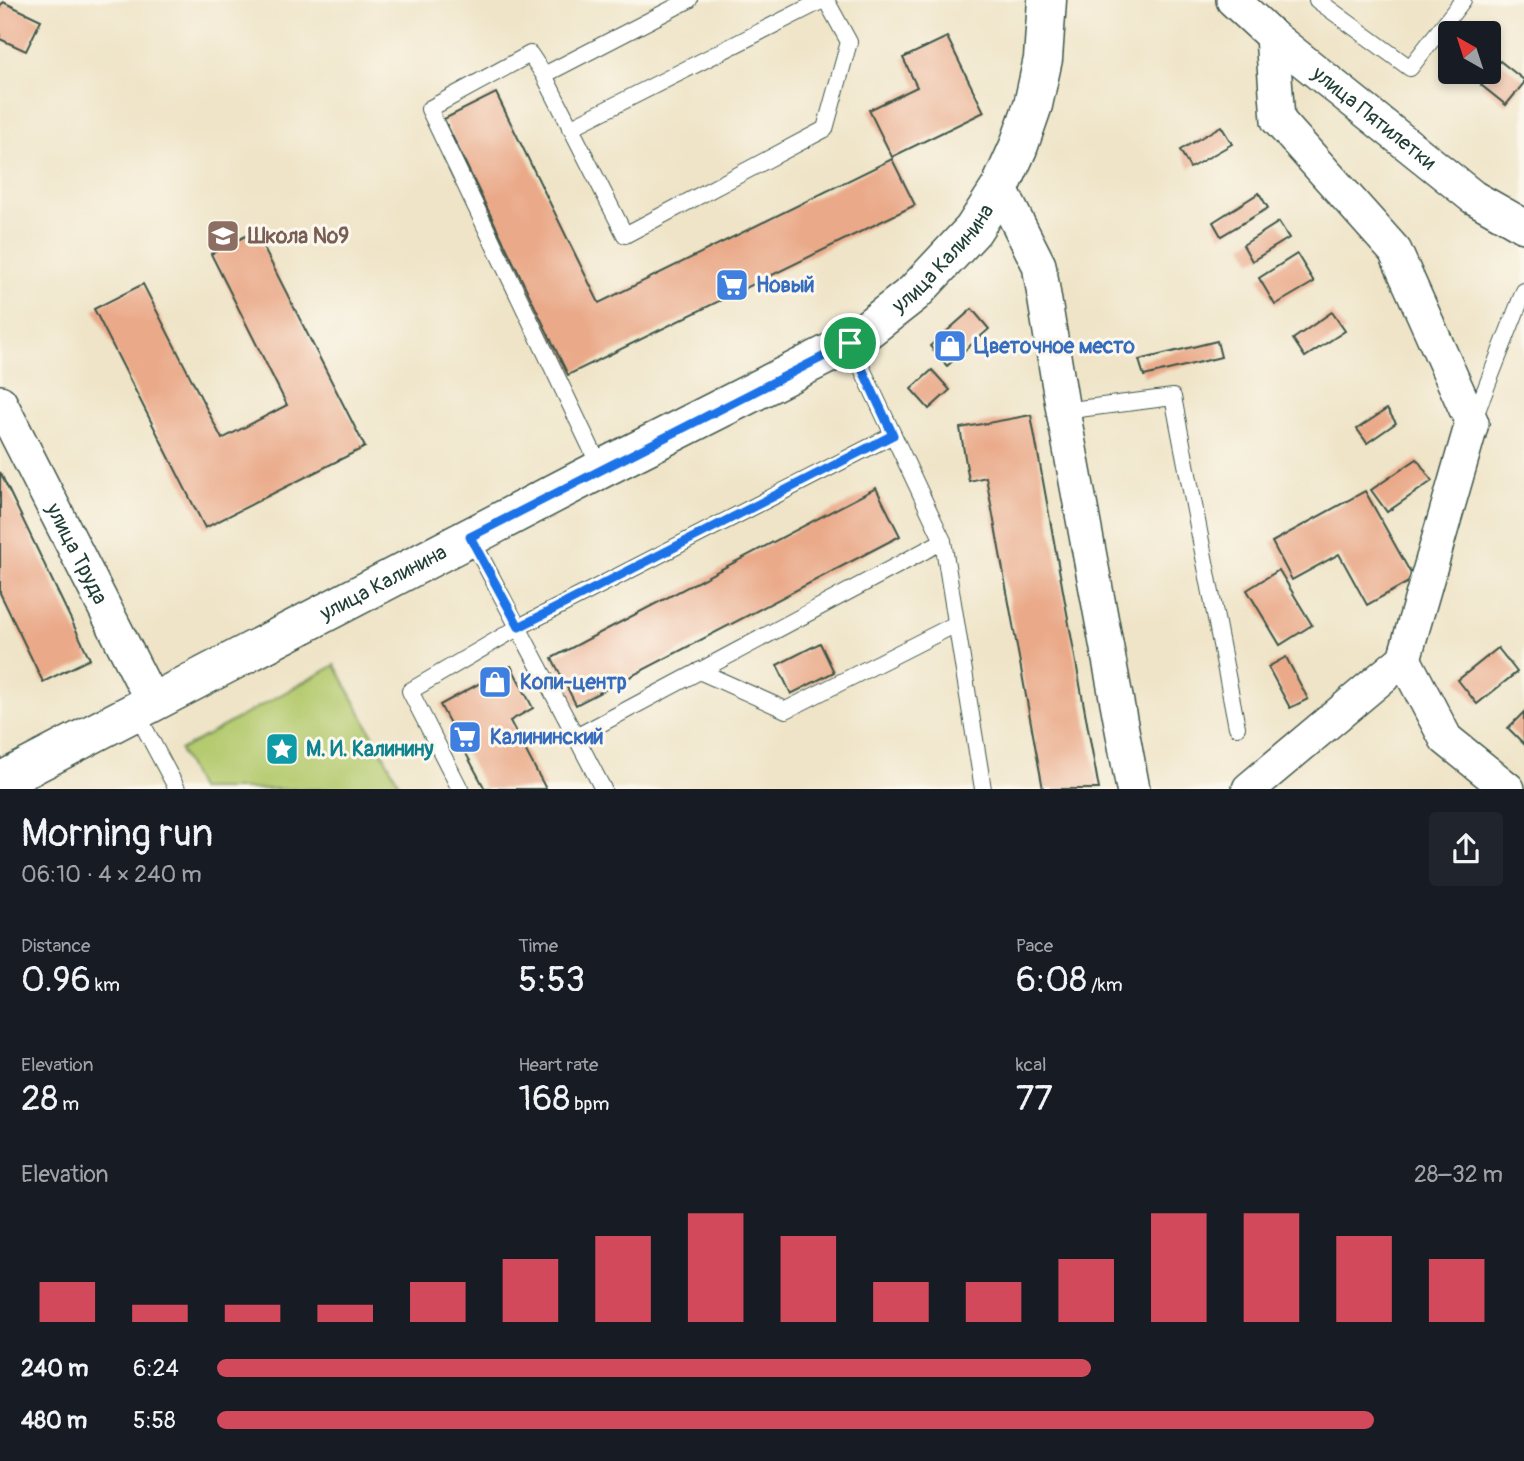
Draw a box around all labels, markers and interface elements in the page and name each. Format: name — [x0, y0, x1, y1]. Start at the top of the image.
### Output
north arrow — [1438, 21, 1502, 84]
map controls — [1438, 21, 1501, 84]
street label: улица Пятилетки — [1306, 59, 1442, 176]
street label: улица Калинина — [886, 199, 1000, 319]
school or university icon: Школа №9 — [204, 217, 242, 255]
place label: Школа №9 — [247, 223, 349, 250]
supermarket icon: Новый — [713, 266, 751, 304]
place label: Новый — [756, 272, 815, 299]
pin — [820, 313, 880, 373]
icon: arrive — [831, 324, 869, 362]
shop icon: Цветочное место — [931, 327, 969, 365]
place label: Цветочное место — [974, 333, 1136, 360]
street label: улица Труда — [40, 498, 114, 609]
street label: улица Калинина — [314, 538, 451, 627]
shop icon: Копи-центр — [476, 663, 514, 701]
place label: Копи-центр — [520, 669, 627, 696]
supermarket icon: Калининский — [446, 718, 484, 756]
place label: Калининский — [490, 724, 603, 751]
place icon: М. И. Калинину — [263, 730, 301, 768]
place label: М. И. Калинину — [306, 736, 434, 763]
text: Morning run — [21, 810, 213, 858]
button: share — [1429, 812, 1503, 886]
text: 06:10 · 4 × 240 m — [21, 860, 202, 889]
text: Distance — [21, 934, 90, 958]
text: Time — [518, 934, 558, 958]
text: Pace — [1016, 934, 1053, 958]
text: 0.96 — [21, 958, 91, 1002]
text: 5:53 — [518, 958, 585, 1002]
text: 6:08 — [1016, 958, 1087, 1002]
text: km — [91, 973, 120, 997]
text: /km — [1087, 973, 1123, 997]
text: Elevation — [21, 1053, 93, 1077]
text: Heart rate — [518, 1053, 598, 1077]
text: kcal — [1016, 1053, 1047, 1077]
text: 28 — [21, 1077, 58, 1121]
text: 168 — [518, 1077, 570, 1121]
text: 77 — [1016, 1077, 1053, 1121]
text: m — [58, 1092, 79, 1116]
text: bpm — [570, 1092, 609, 1116]
text: Elevation — [21, 1160, 109, 1189]
text: 28–32 m — [1414, 1160, 1503, 1189]
text: 240 m — [21, 1354, 88, 1383]
text: 6:24 — [133, 1354, 179, 1383]
text: 480 m — [21, 1406, 87, 1435]
text: 5:58 — [133, 1406, 176, 1435]

